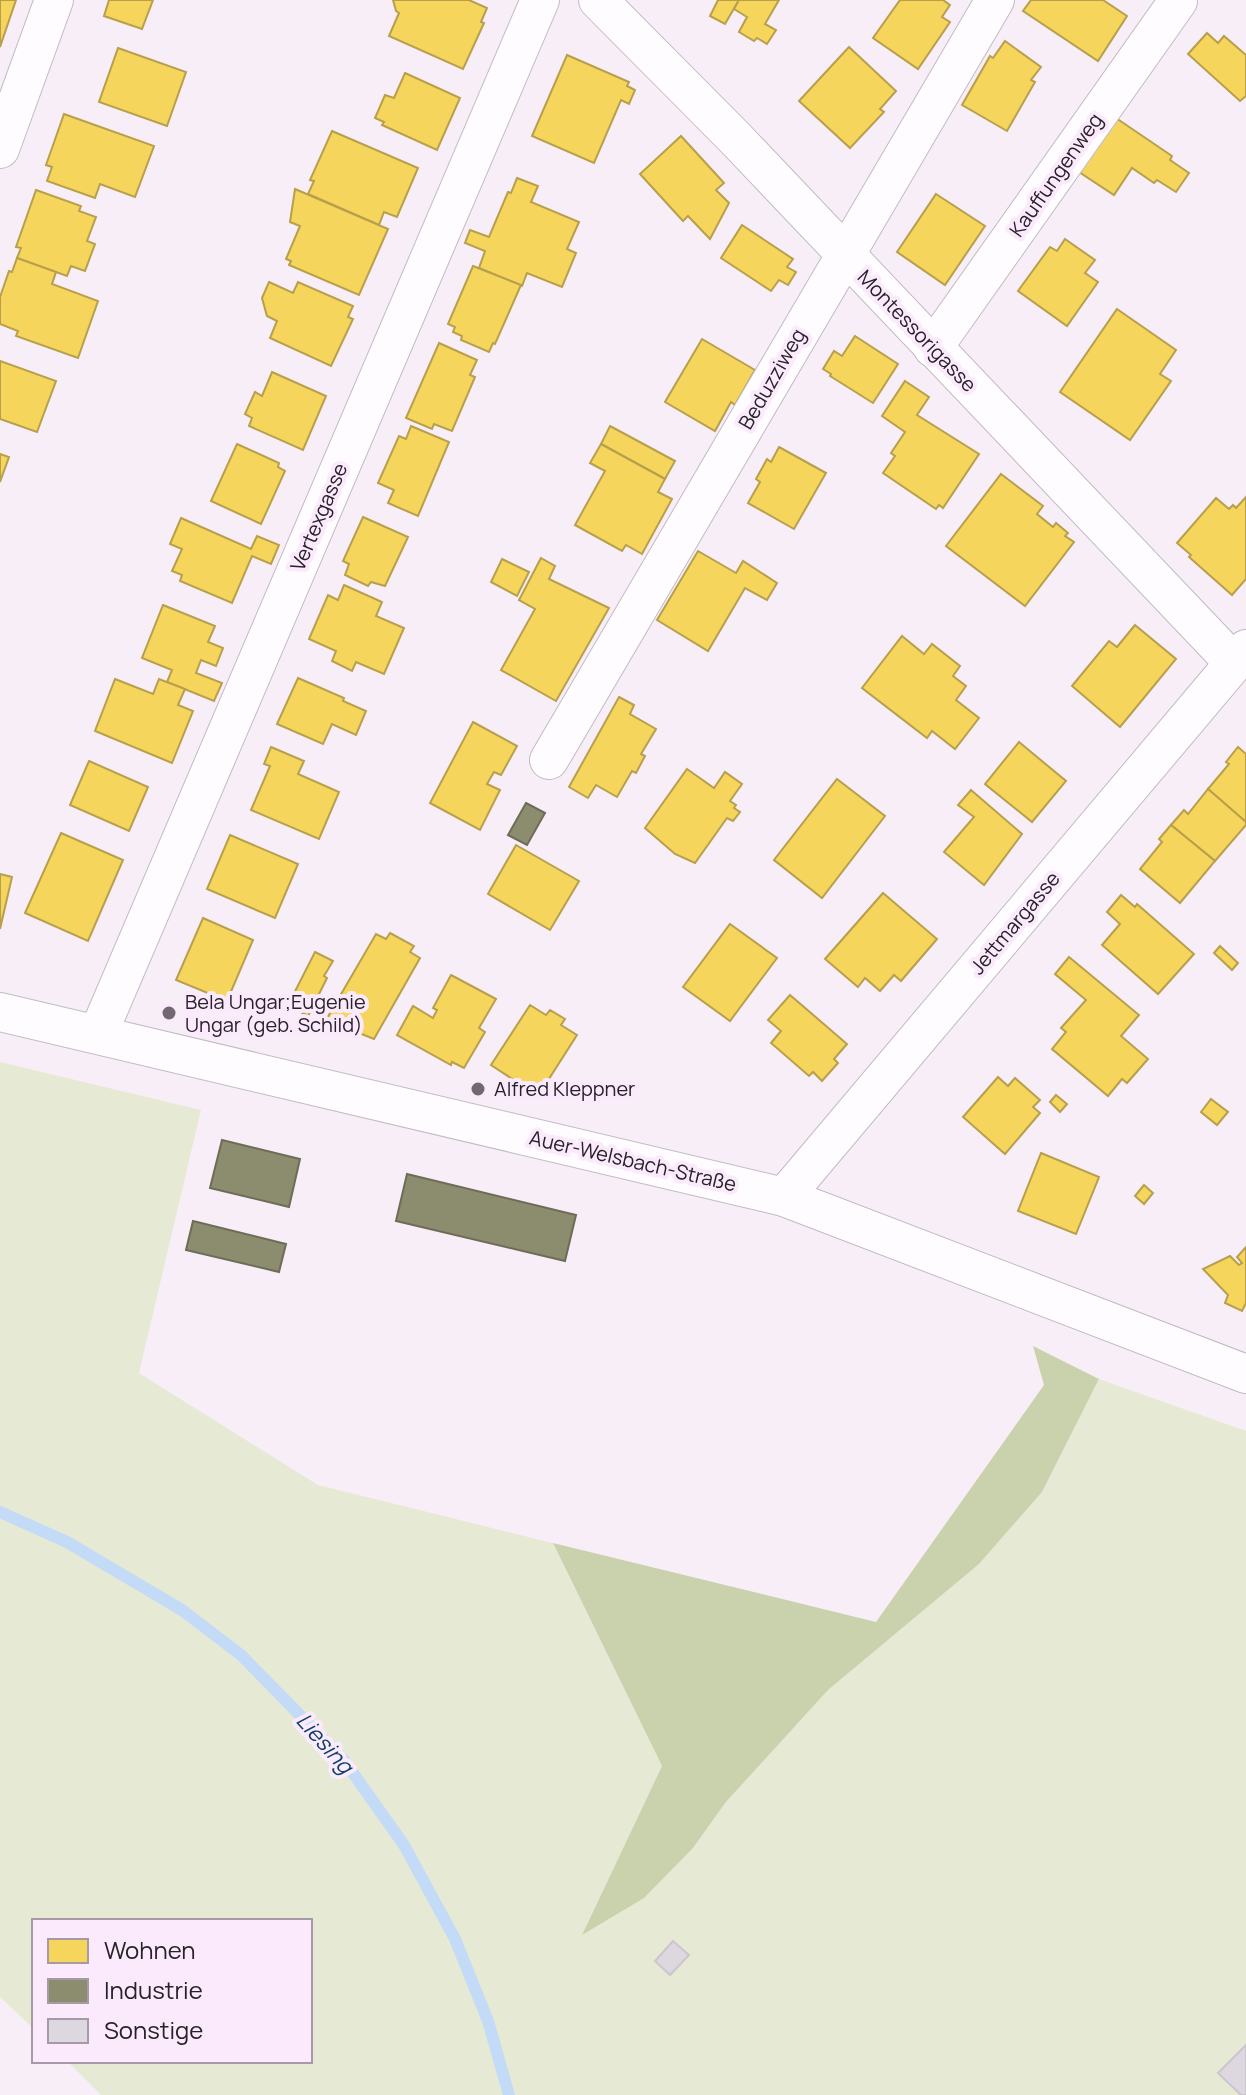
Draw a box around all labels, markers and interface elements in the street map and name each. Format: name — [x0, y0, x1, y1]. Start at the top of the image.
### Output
street label: Kauffungenweg — [1003, 107, 1108, 242]
street label: Montessorigasse — [852, 264, 983, 398]
street label: Beduzziweg — [732, 323, 811, 434]
street label: Vertexgasse — [284, 459, 353, 575]
street label: Jettmargasse — [964, 866, 1066, 980]
place label: Bela Ungar;Eugenie Ungar (geb. Schild) — [185, 988, 366, 1038]
marker: Bela Ungar;Eugenie Ungar (geb. Schild) — [160, 1004, 178, 1022]
place label: Alfred Kleppner — [494, 1075, 635, 1102]
marker: Alfred Kleppner — [469, 1080, 487, 1098]
street label: Auer-Welsbach-Straße — [527, 1124, 739, 1197]
water label: Liesing — [290, 1706, 362, 1781]
legend — [32, 1919, 312, 2063]
text: Wohnen — [104, 1933, 196, 1966]
text: Industrie — [104, 1973, 203, 2006]
text: Sonstige — [104, 2013, 203, 2046]

